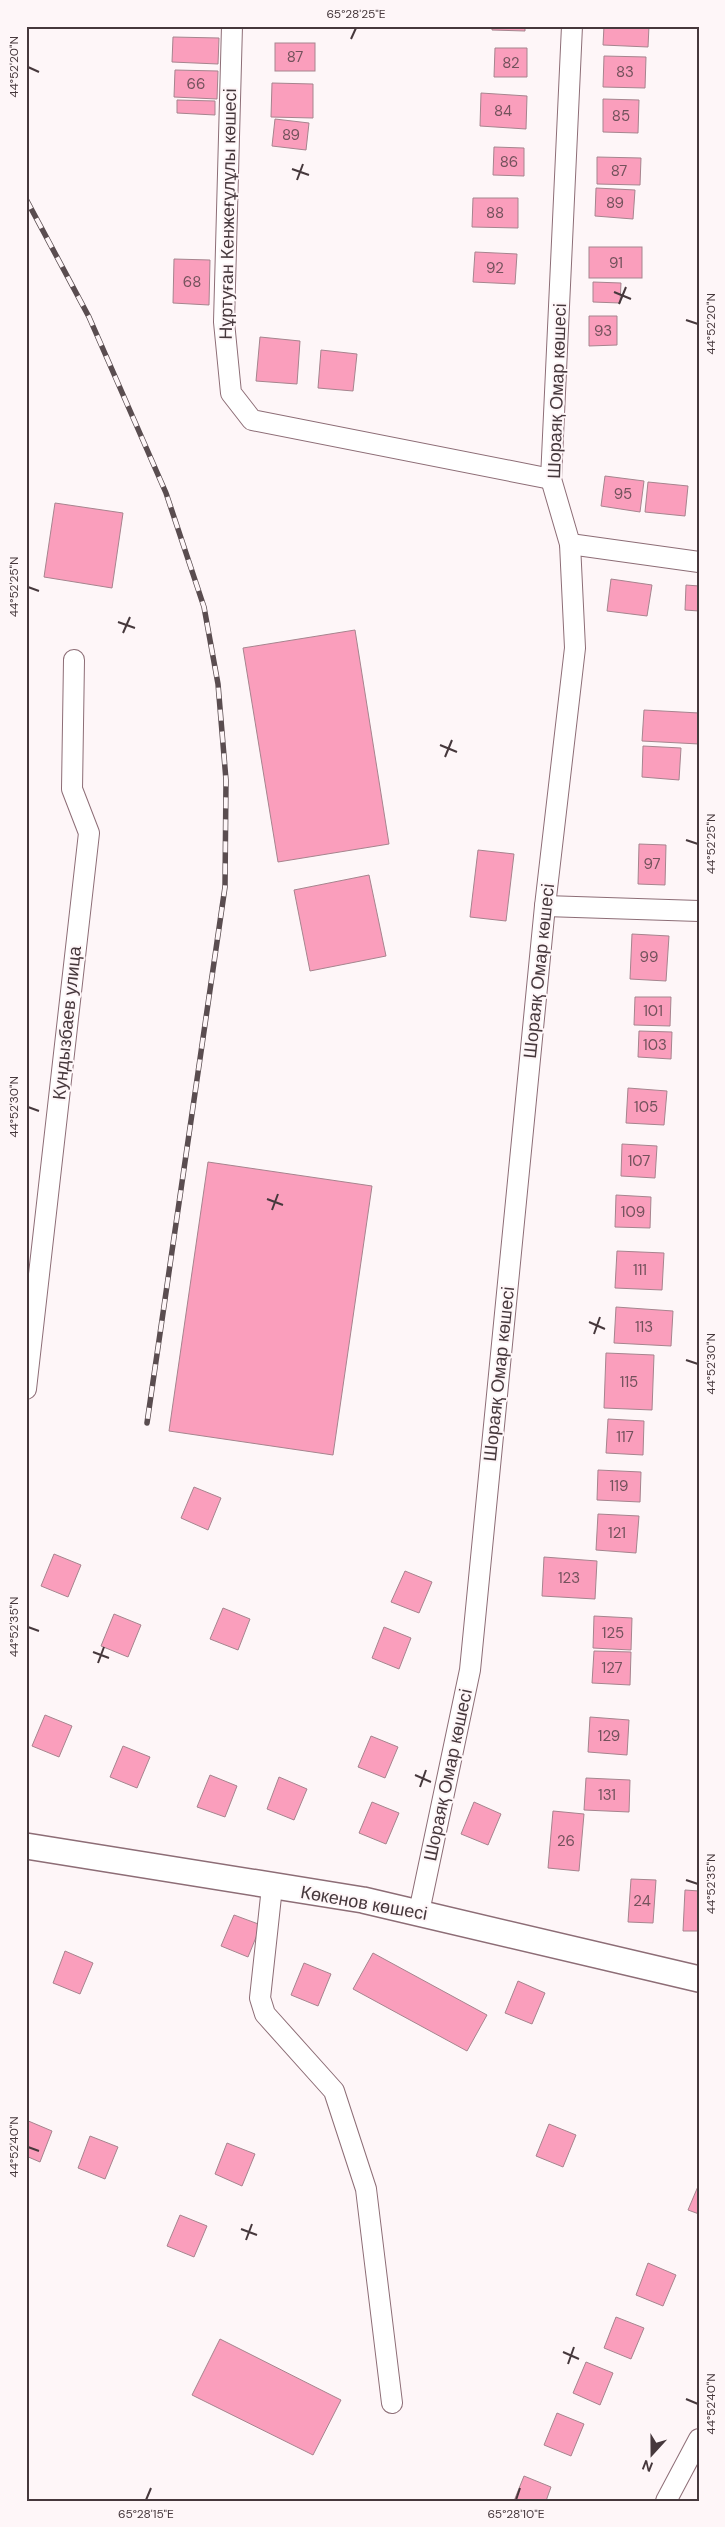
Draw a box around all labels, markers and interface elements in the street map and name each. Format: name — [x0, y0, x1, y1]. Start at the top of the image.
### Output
text: 65°28'25"E — [327, 6, 386, 22]
text: 44°52'20"N — [6, 36, 22, 98]
house number: 87 — [287, 47, 303, 67]
house number: 82 — [502, 53, 520, 73]
house number: 83 — [616, 62, 634, 82]
house number: 66 — [187, 74, 205, 94]
street label: Нұртуған Кенжеғұлұлы көшесі — [214, 88, 242, 340]
house number: 84 — [494, 101, 512, 121]
house number: 85 — [612, 106, 630, 126]
house number: 89 — [282, 125, 300, 145]
house number: 86 — [500, 152, 518, 172]
house number: 87 — [611, 161, 627, 181]
house number: 89 — [606, 193, 624, 213]
house number: 88 — [486, 203, 504, 223]
house number: 91 — [609, 253, 623, 273]
house number: 92 — [486, 258, 504, 278]
house number: 68 — [183, 272, 201, 292]
text: 44°52'20"N — [703, 293, 719, 355]
street label: Шораяқ Омар көшесі — [542, 303, 572, 479]
house number: 93 — [594, 321, 612, 341]
house number: 95 — [614, 484, 632, 504]
text: 44°52'25"N — [6, 557, 22, 617]
text: 44°52'25"N — [703, 814, 719, 874]
house number: 97 — [643, 854, 661, 874]
street label: Шораяқ Омар көшесі — [518, 882, 560, 1060]
street label: Кундызбаев улица — [47, 944, 87, 1101]
house number: 99 — [640, 947, 658, 967]
house number: 101 — [643, 1001, 663, 1021]
house number: 103 — [643, 1035, 667, 1055]
text: 44°52'30"N — [6, 1076, 22, 1138]
house number: 105 — [634, 1097, 658, 1117]
house number: 107 — [628, 1151, 650, 1171]
house number: 109 — [621, 1202, 645, 1222]
house number: 111 — [633, 1260, 647, 1280]
street label: Шораяқ Омар көшесі — [478, 1285, 520, 1463]
house number: 113 — [635, 1317, 653, 1337]
text: 44°52'30"N — [703, 1333, 719, 1395]
house number: 115 — [620, 1372, 638, 1392]
house number: 117 — [616, 1427, 634, 1447]
house number: 119 — [610, 1476, 628, 1496]
house number: 121 — [608, 1523, 626, 1543]
house number: 123 — [558, 1568, 580, 1588]
text: 44°52'35"N — [6, 1597, 22, 1657]
house number: 125 — [602, 1623, 624, 1643]
house number: 127 — [601, 1658, 623, 1678]
street label: Шораяқ Омар көшесі — [418, 1687, 478, 1863]
house number: 129 — [598, 1726, 620, 1746]
house number: 131 — [598, 1785, 616, 1805]
house number: 26 — [557, 1831, 575, 1851]
text: 44°52'35"N — [703, 1854, 719, 1914]
street label: Көкенов көшесі — [299, 1880, 429, 1926]
house number: 24 — [633, 1891, 651, 1911]
text: 44°52'40"N — [6, 2116, 22, 2178]
text: 44°52'40"N — [703, 2373, 719, 2435]
north arrow — [628, 2430, 678, 2480]
text: N — [639, 2456, 655, 2476]
text: 65°28'15"E — [118, 2506, 174, 2522]
text: 65°28'10"E — [488, 2506, 545, 2522]

